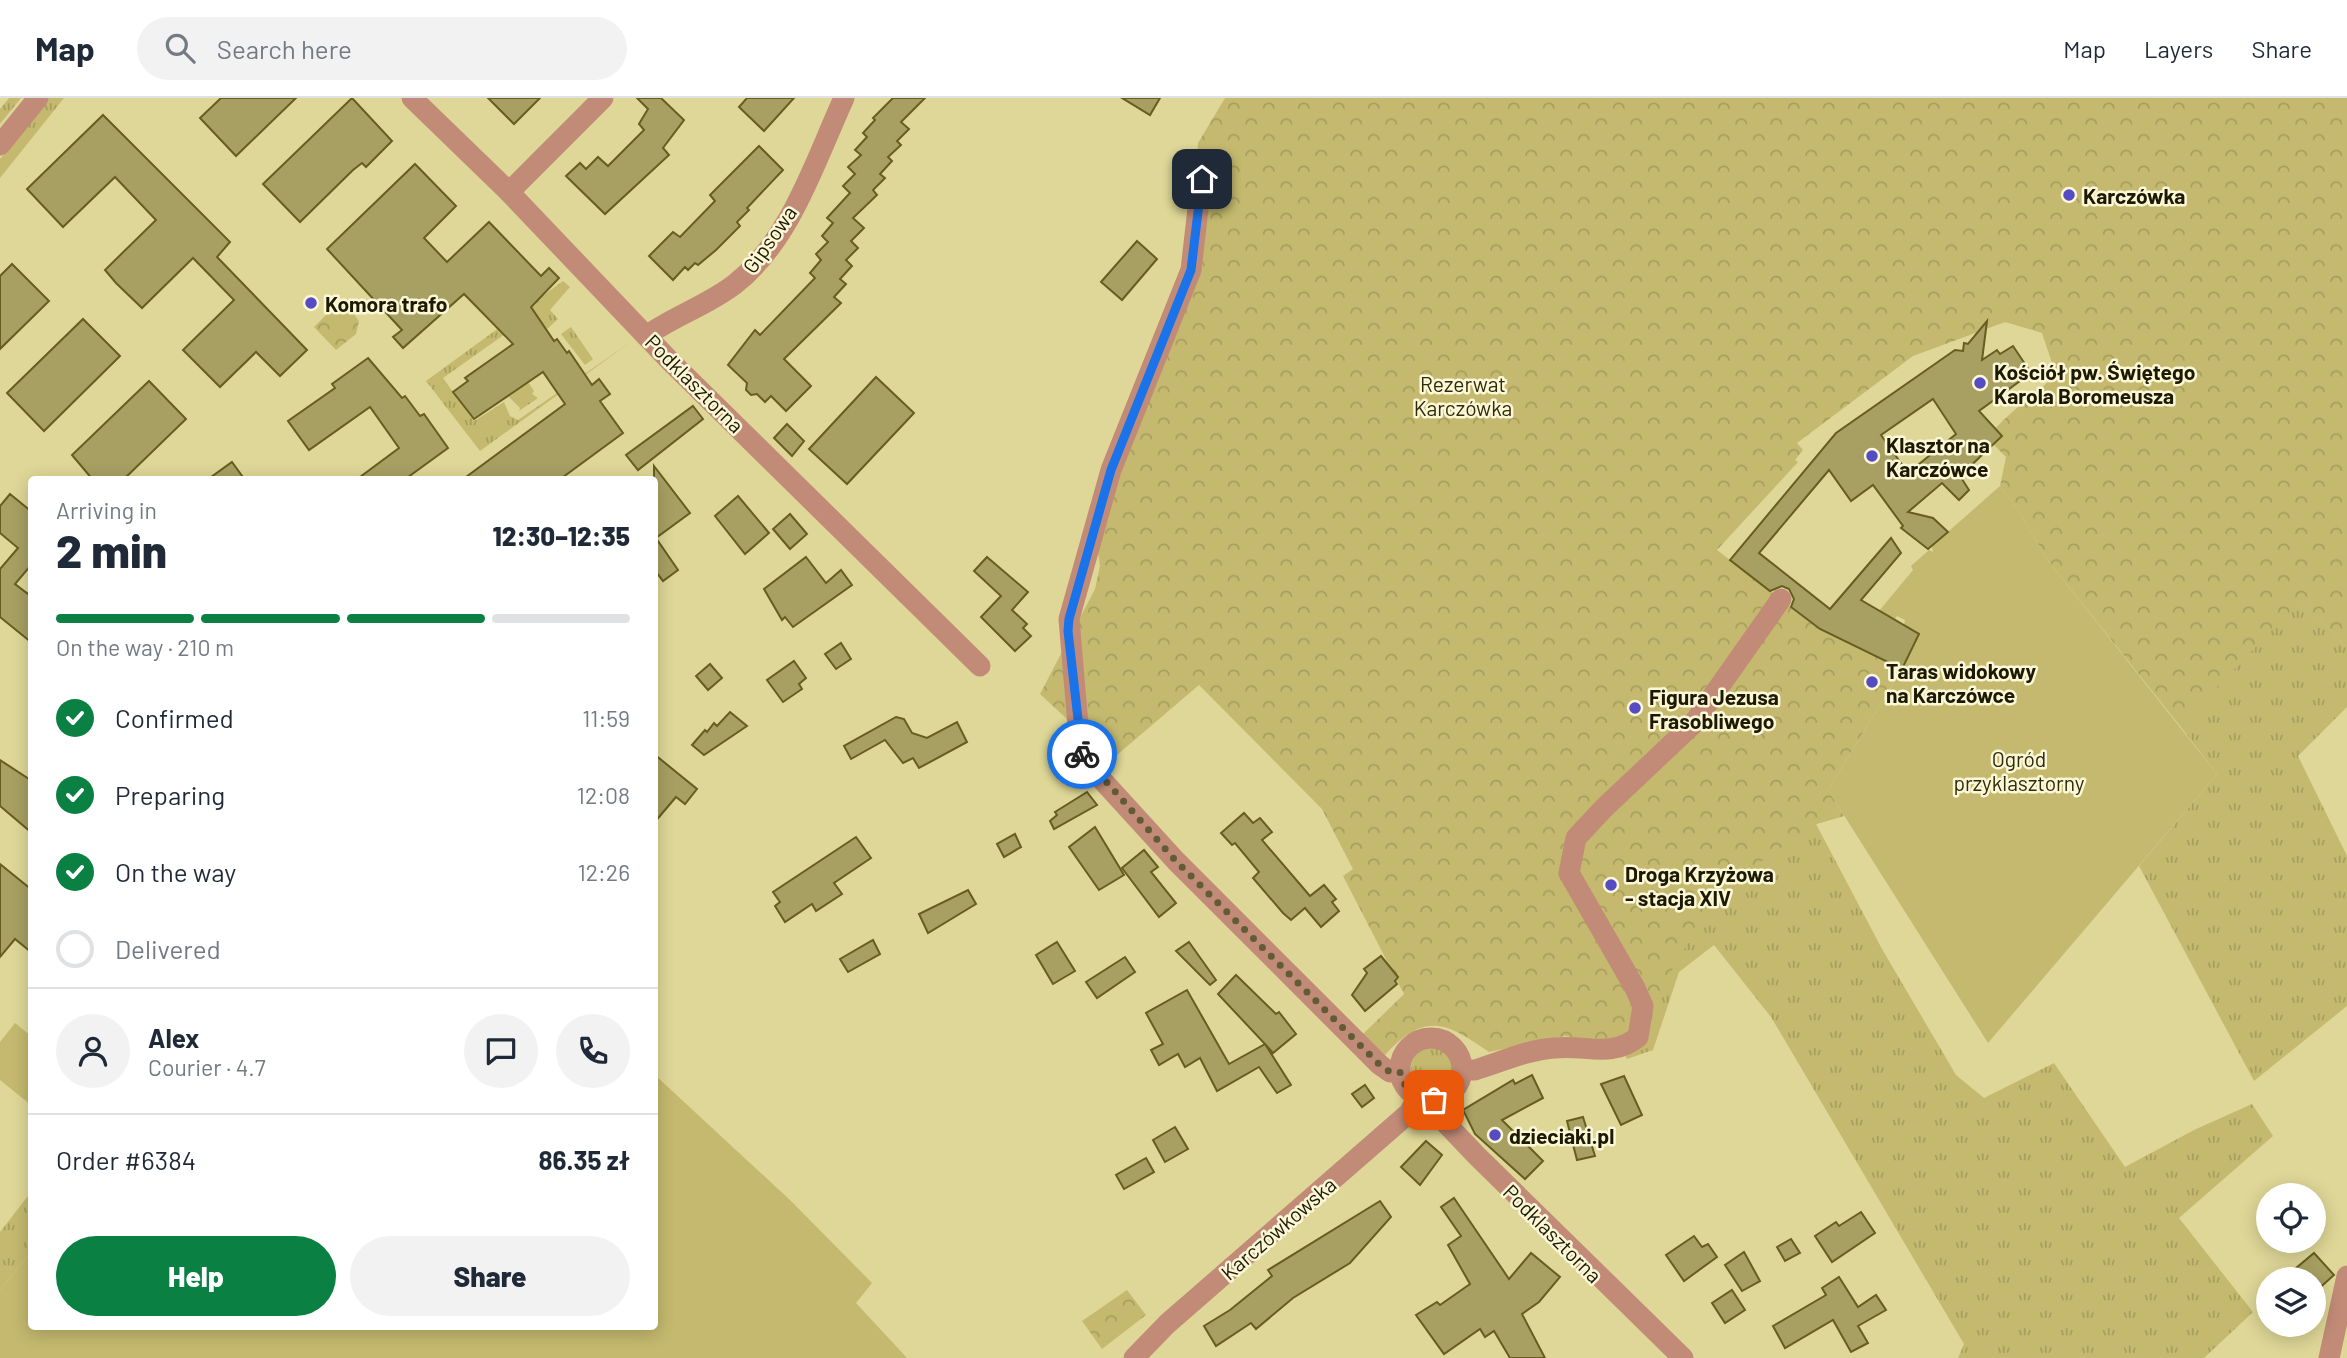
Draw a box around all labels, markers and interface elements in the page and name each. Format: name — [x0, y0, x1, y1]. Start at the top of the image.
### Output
search box — [137, 17, 627, 80]
text: Map — [35, 28, 95, 68]
icon: search — [161, 29, 199, 67]
text: Search here — [217, 33, 352, 64]
text: Map — [2063, 34, 2106, 63]
text: Layers — [2144, 34, 2213, 63]
text: Share — [2251, 34, 2312, 63]
pin — [1172, 149, 1232, 209]
icon: home — [1183, 160, 1221, 198]
place label: Karczówka — [2083, 183, 2185, 208]
marker: Karczówka — [2061, 187, 2077, 203]
street label: Gipsowa — [737, 200, 801, 278]
place label: Komora trafo — [325, 291, 447, 316]
marker: Komora trafo — [303, 295, 319, 311]
street label: Podklasztorna — [641, 329, 749, 437]
place label: Kościół pw. Świętego Karola Boromeusza — [1994, 359, 2195, 408]
park label: Rezerwat Karczówka — [1414, 371, 1512, 420]
marker: Kościół pw. Świętego Karola Boromeusza — [1972, 375, 1988, 391]
place label: Klasztor na Karczówce — [1886, 432, 1990, 481]
marker: Klasztor na Karczówce — [1864, 448, 1880, 464]
text: Arriving in — [56, 496, 157, 524]
text: 12:30–12:35 — [492, 520, 630, 551]
text: 2 min — [56, 522, 167, 577]
text: On the way · 210 m — [56, 633, 234, 661]
place label: Taras widokowy na Karczówce — [1886, 658, 2037, 707]
marker: Taras widokowy na Karczówce — [1864, 674, 1880, 690]
place label: Figura Jezusa Frasobliwego — [1649, 684, 1779, 733]
icon: check — [56, 699, 94, 737]
marker: Figura Jezusa Frasobliwego — [1627, 700, 1643, 716]
text: Confirmed — [115, 702, 234, 733]
text: 11:59 — [582, 704, 630, 732]
courier — [1047, 719, 1117, 789]
icon: bike — [1063, 735, 1101, 773]
park label: Ogród przyklasztorny — [1953, 746, 2085, 795]
icon: check — [56, 776, 94, 814]
text: Preparing — [115, 779, 225, 810]
text: 12:08 — [577, 781, 630, 809]
icon: check — [56, 853, 94, 891]
text: On the way — [115, 856, 236, 887]
text: 12:26 — [578, 858, 630, 886]
place label: Droga Krzyżowa - stacja XIV — [1625, 861, 1774, 910]
marker: Droga Krzyżowa - stacja XIV — [1603, 877, 1619, 893]
text: Delivered — [115, 933, 221, 964]
button: person — [56, 1014, 130, 1088]
button: chat — [464, 1014, 538, 1088]
button: phone — [556, 1014, 630, 1088]
text: Alex — [148, 1022, 199, 1053]
text: Courier · 4.7 — [148, 1053, 266, 1081]
pin — [1404, 1070, 1464, 1130]
icon: bag — [1415, 1081, 1453, 1119]
place label: dzieciaki.pl — [1509, 1123, 1614, 1148]
marker: dzieciaki.pl — [1487, 1127, 1503, 1143]
text: Order #6384 — [56, 1144, 196, 1175]
text: 86.35 zł — [538, 1144, 630, 1175]
street label: Karczówkowska — [1215, 1171, 1341, 1285]
street label: Podklasztorna — [1499, 1179, 1607, 1287]
map controls — [2256, 1183, 2326, 1337]
button: locate — [2256, 1183, 2326, 1253]
button: Help — [56, 1236, 336, 1316]
button: Share — [350, 1236, 630, 1316]
button: layers — [2256, 1267, 2326, 1337]

